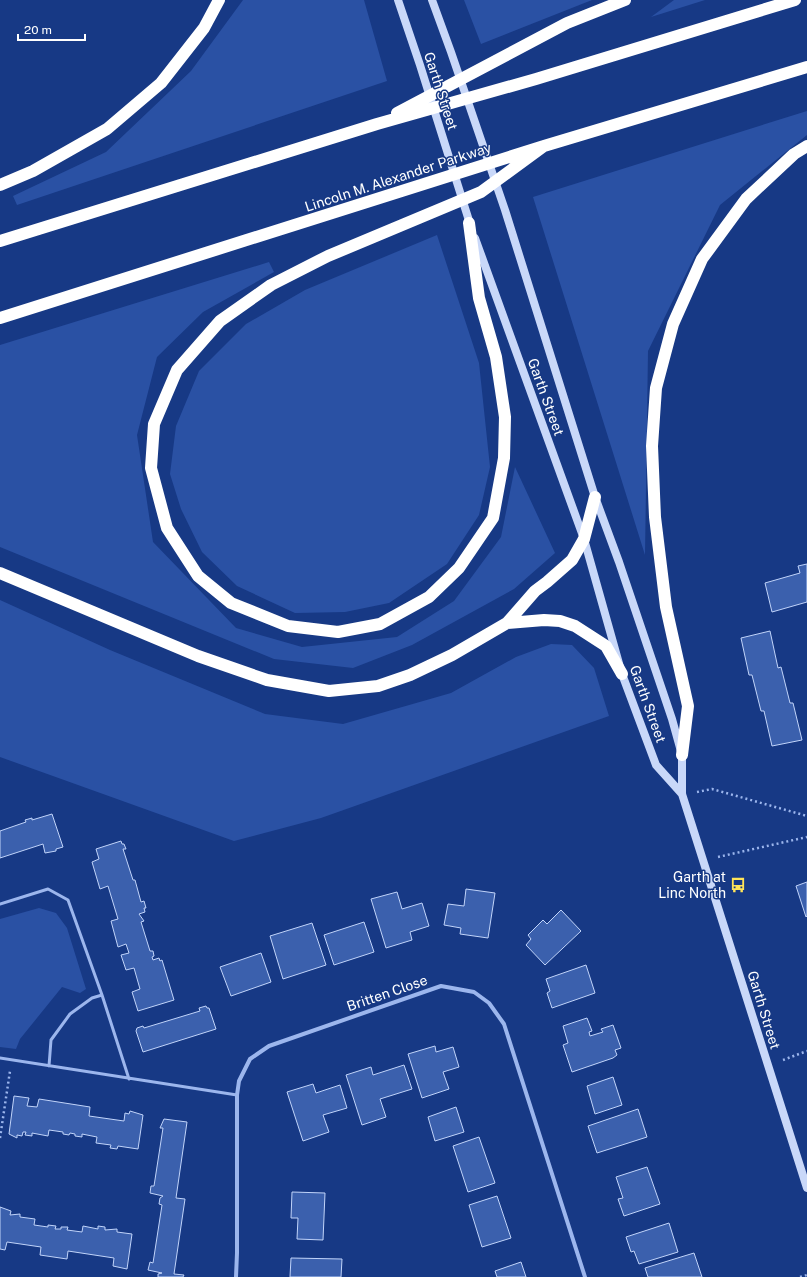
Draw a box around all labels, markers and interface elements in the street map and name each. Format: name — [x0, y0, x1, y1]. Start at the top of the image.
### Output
scale bar — [18, 16, 85, 42]
text: 20 m — [24, 23, 52, 37]
street label: Garth Street — [421, 50, 461, 132]
street label: Lincoln M. Alexander Parkway — [303, 139, 494, 215]
street label: Garth Street — [525, 356, 567, 438]
street label: Garth Street — [627, 663, 669, 745]
place label: Garth at Linc North — [658, 869, 726, 901]
bus stop icon: Garth at Linc North — [729, 876, 747, 894]
street label: Garth Street — [744, 969, 784, 1051]
street label: Britten Close — [345, 972, 429, 1014]

